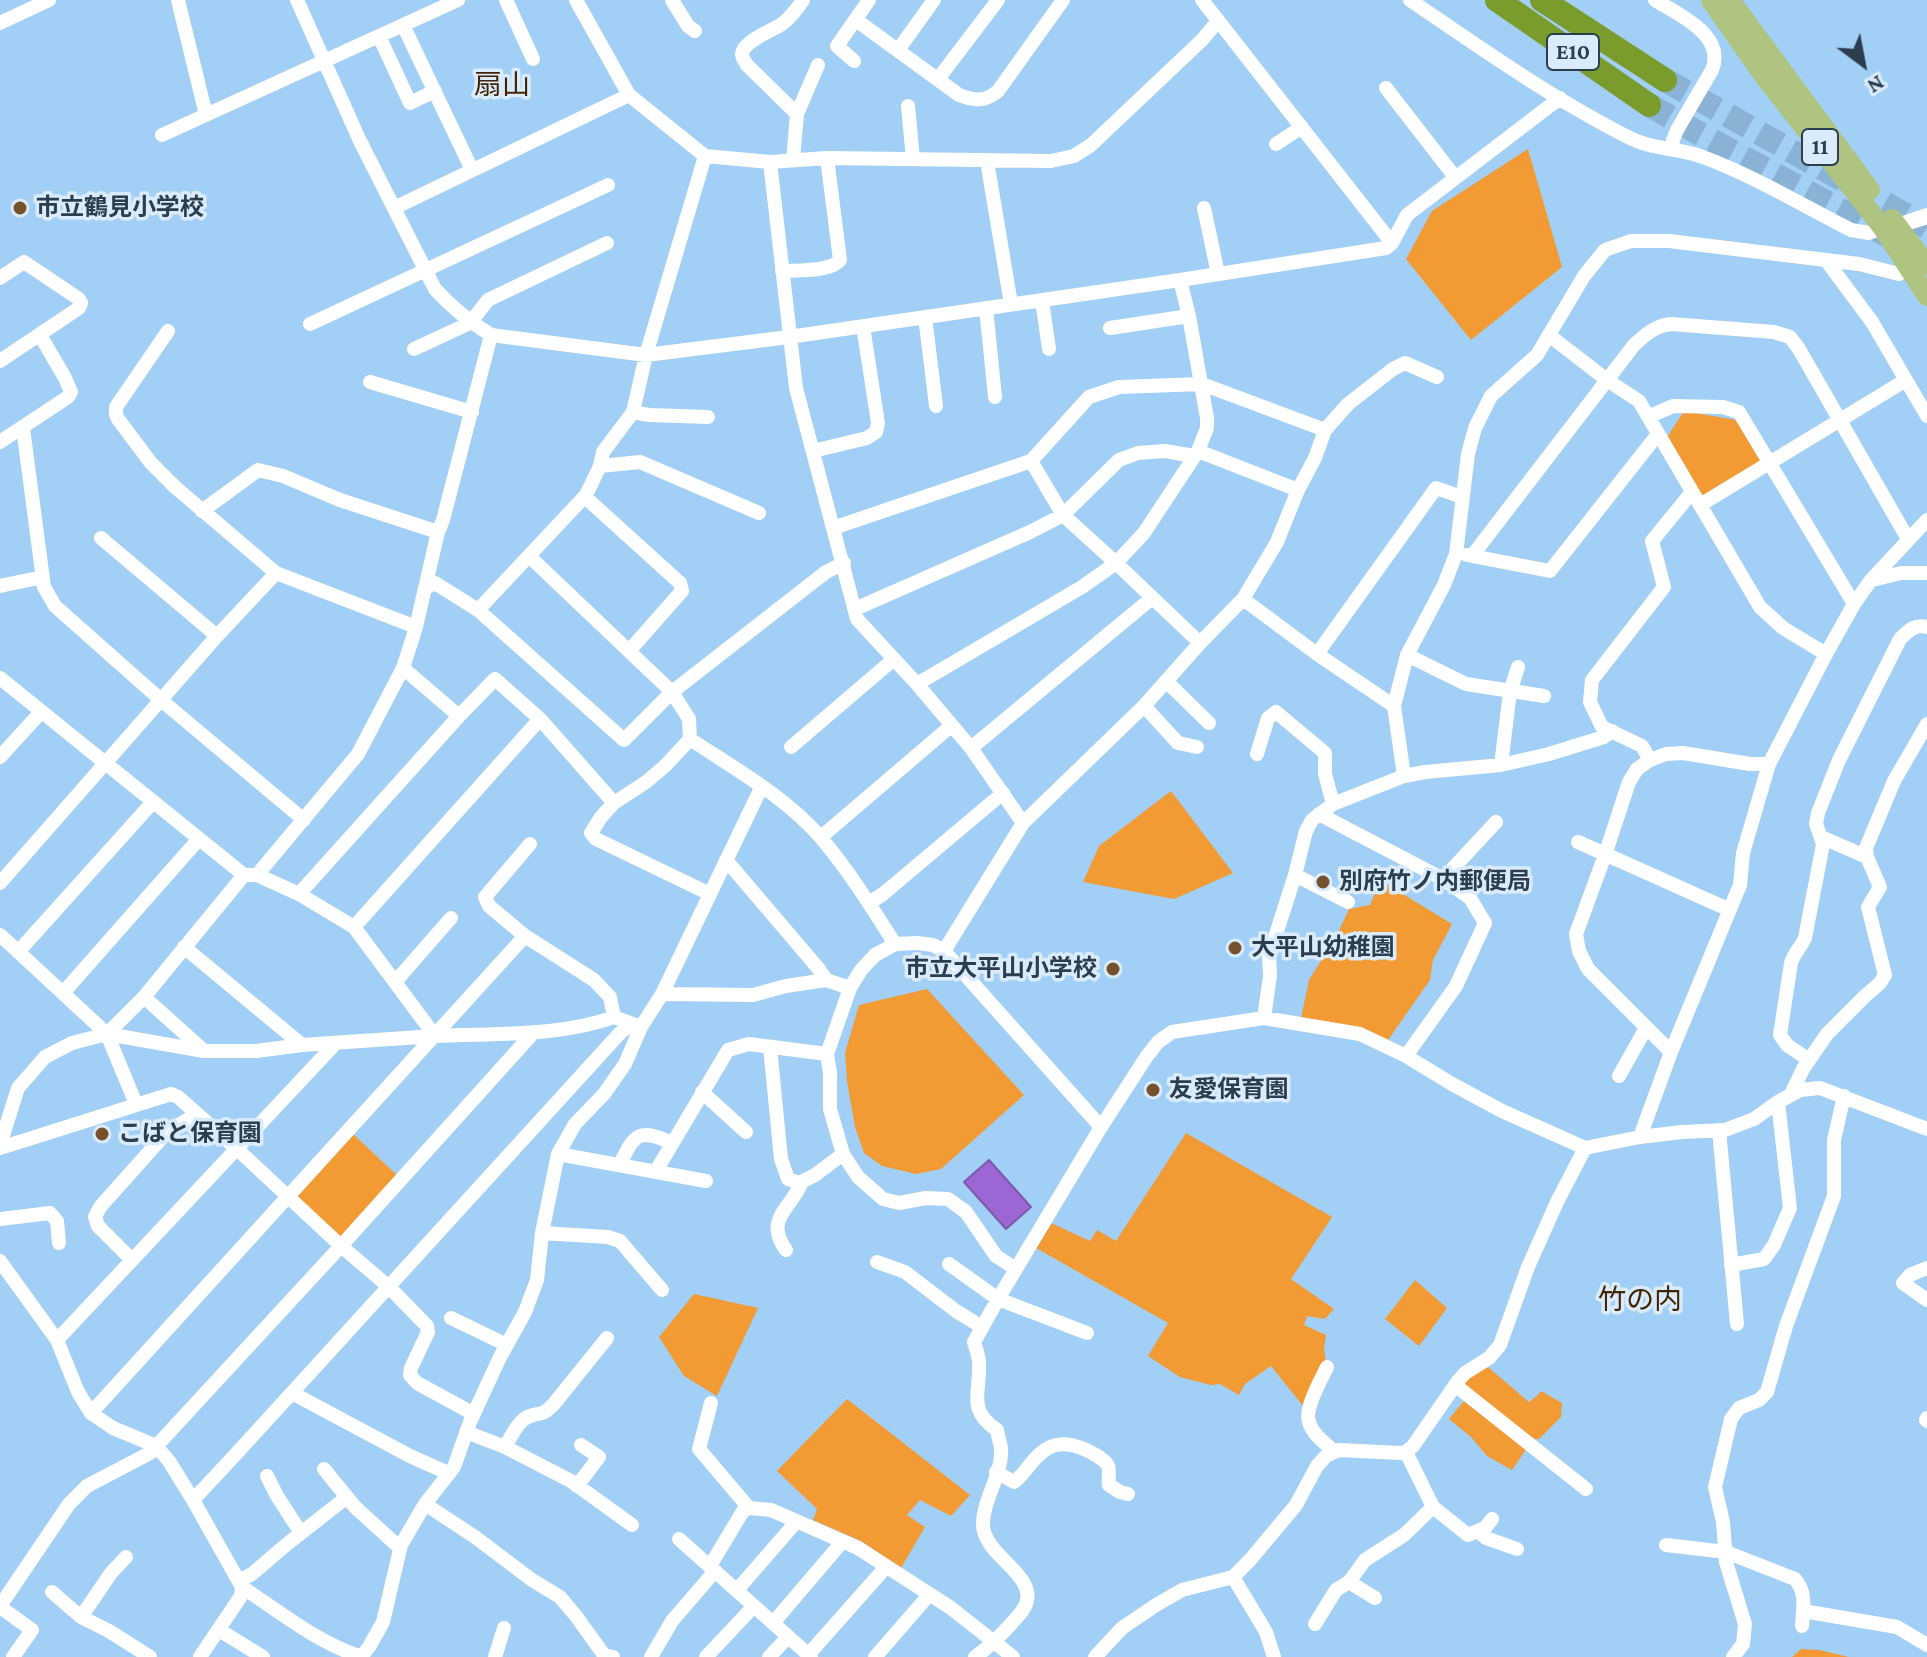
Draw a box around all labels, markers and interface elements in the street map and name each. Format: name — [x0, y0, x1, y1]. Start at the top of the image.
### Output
north arrow — [1823, 24, 1903, 104]
road number: E10 — [1547, 34, 1599, 70]
district label: 扇山 — [474, 68, 530, 102]
text: N — [1863, 70, 1889, 99]
road number: 11 — [1802, 129, 1838, 165]
place label: 市立鶴見小学校 — [36, 194, 204, 222]
marker: 市立鶴見小学校 — [11, 199, 29, 217]
place label: 別府竹ノ内郵便局 — [1339, 868, 1531, 896]
marker: 別府竹ノ内郵便局 — [1314, 873, 1332, 891]
place label: 大平山幼稚園 — [1251, 934, 1395, 962]
marker: 大平山幼稚園 — [1226, 939, 1244, 957]
place label: 市立大平山小学校 — [905, 955, 1097, 983]
marker: 市立大平山小学校 — [1104, 960, 1122, 978]
place label: 友愛保育園 — [1169, 1076, 1289, 1104]
marker: 友愛保育園 — [1144, 1081, 1162, 1099]
place label: こばと保育園 — [118, 1120, 262, 1148]
marker: こばと保育園 — [93, 1125, 111, 1143]
district label: 竹の内 — [1598, 1283, 1682, 1317]

